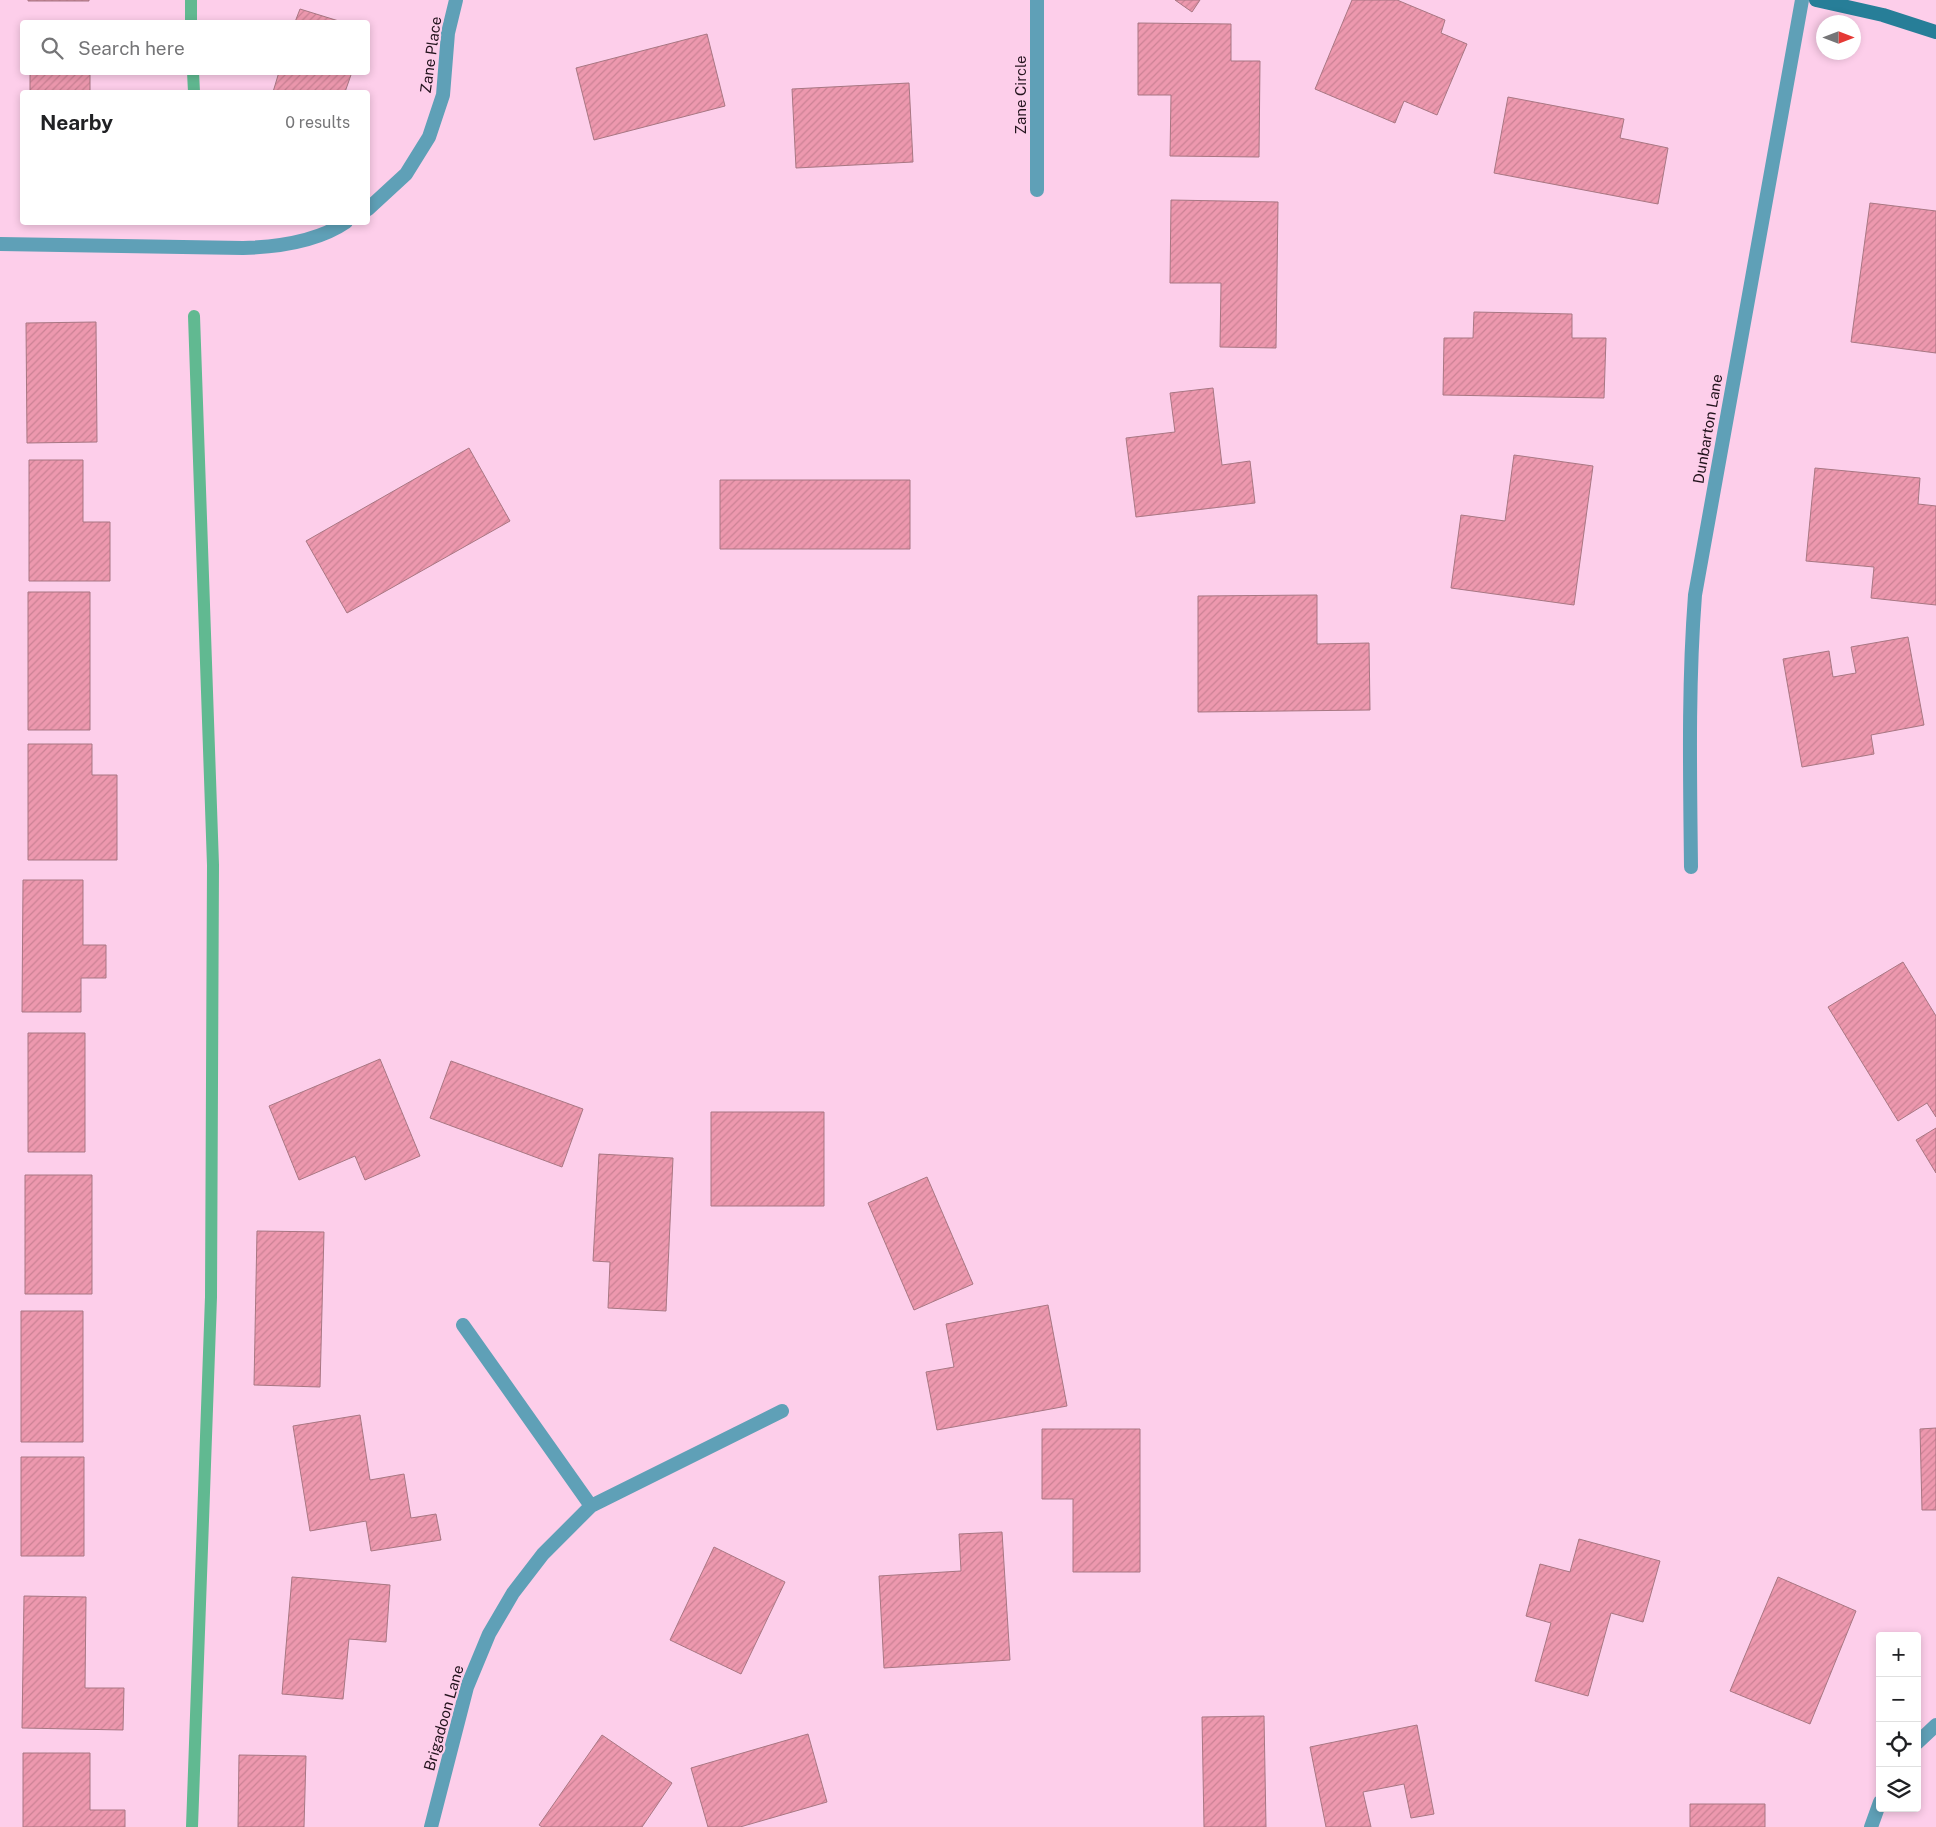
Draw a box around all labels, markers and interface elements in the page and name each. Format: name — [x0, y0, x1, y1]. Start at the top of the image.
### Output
street label: Zane Place — [417, 15, 444, 95]
north arrow — [1816, 15, 1861, 60]
search box — [20, 20, 370, 75]
icon: search — [38, 34, 66, 62]
text: Search here — [78, 37, 185, 59]
street label: Zane Circle — [1012, 55, 1029, 135]
text: Nearby — [40, 110, 113, 135]
text: 0 results — [285, 113, 350, 132]
street label: Dunbarton Lane — [1690, 373, 1726, 485]
map controls — [1876, 1632, 1921, 1812]
button: + — [1876, 1632, 1921, 1677]
street label: Brigadoon Lane — [420, 1663, 467, 1773]
button: − — [1876, 1677, 1921, 1722]
button: locate — [1876, 1722, 1921, 1767]
button: layers — [1876, 1767, 1921, 1812]

